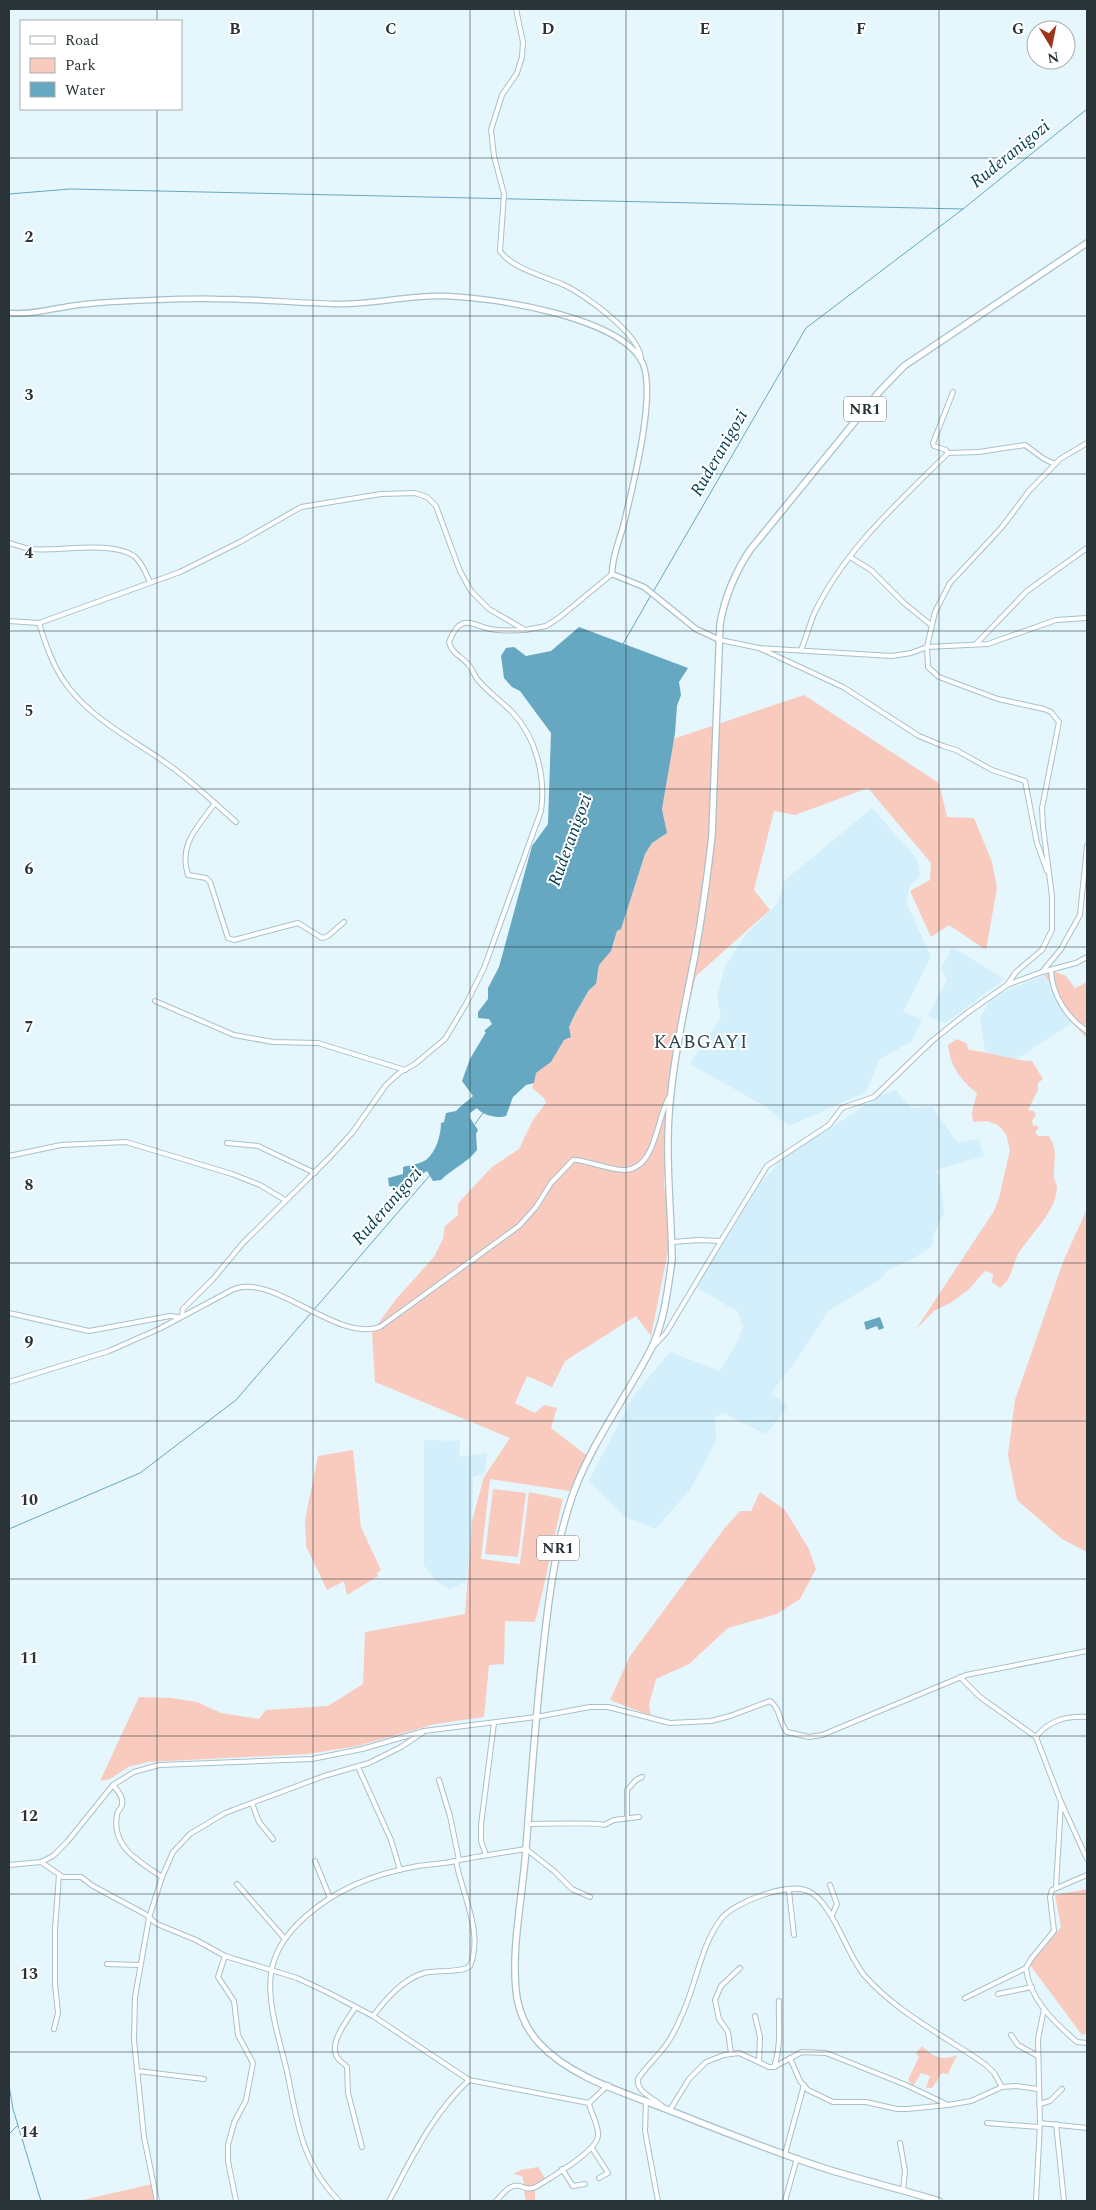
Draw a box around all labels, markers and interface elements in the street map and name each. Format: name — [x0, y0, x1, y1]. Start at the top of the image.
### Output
text: B — [229, 17, 241, 41]
text: C — [385, 17, 397, 41]
text: D — [542, 17, 555, 41]
text: E — [700, 17, 710, 41]
text: F — [856, 17, 866, 41]
text: G — [1012, 17, 1024, 41]
legend — [20, 20, 182, 110]
north arrow — [1026, 20, 1076, 70]
text: Road — [65, 29, 99, 52]
text: N — [1046, 46, 1061, 69]
text: Park — [65, 54, 96, 77]
text: Water — [65, 79, 105, 102]
water label: Ruderanigozi — [964, 113, 1056, 195]
text: 2 — [25, 225, 34, 249]
text: 3 — [25, 383, 34, 407]
road number: NR1 — [844, 396, 886, 422]
water label: Ruderanigozi — [683, 405, 755, 501]
text: 4 — [25, 541, 34, 565]
text: 5 — [25, 699, 33, 723]
water label: Ruderanigozi — [541, 790, 599, 890]
text: 6 — [25, 857, 34, 881]
text: 7 — [25, 1015, 34, 1039]
district label: KABGAYI — [654, 1028, 748, 1057]
water label: Ruderanigozi — [345, 1161, 429, 1251]
text: 8 — [25, 1173, 34, 1197]
text: 9 — [25, 1330, 34, 1354]
text: 10 — [20, 1488, 38, 1512]
road number: NR1 — [537, 1536, 579, 1560]
text: 11 — [20, 1646, 38, 1670]
text: 12 — [20, 1804, 38, 1828]
text: 13 — [20, 1962, 38, 1986]
text: 14 — [20, 2120, 38, 2144]

